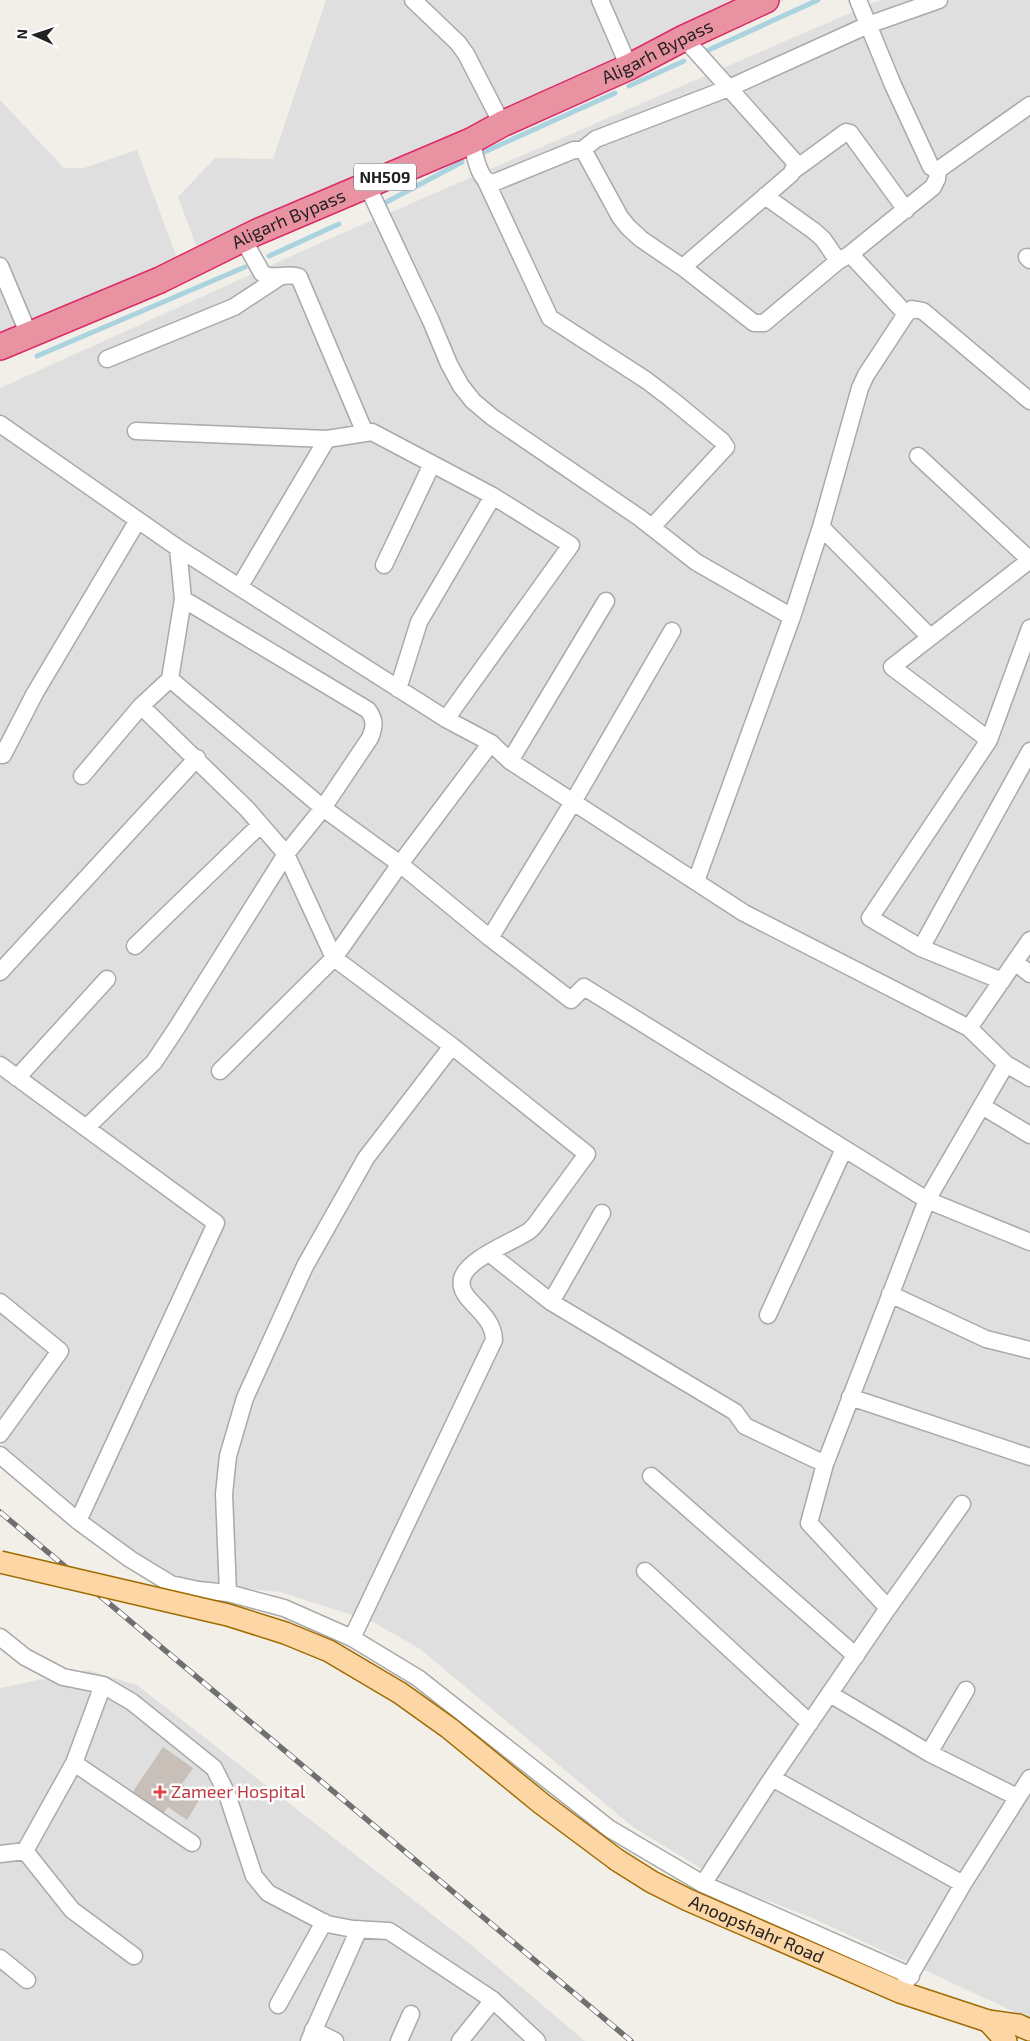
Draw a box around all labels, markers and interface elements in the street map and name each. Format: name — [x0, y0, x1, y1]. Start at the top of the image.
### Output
north arrow — [10, 10, 60, 60]
street label: Aligarh Bypass — [598, 14, 716, 88]
text: N — [13, 29, 30, 40]
road number: NH509 — [354, 163, 416, 190]
street label: Aligarh Bypass — [228, 184, 349, 253]
place label: Zameer Hospital — [171, 1780, 306, 1802]
marker: Zameer Hospital — [153, 1785, 167, 1799]
street label: Anoopshahr Road — [686, 1890, 828, 1968]

